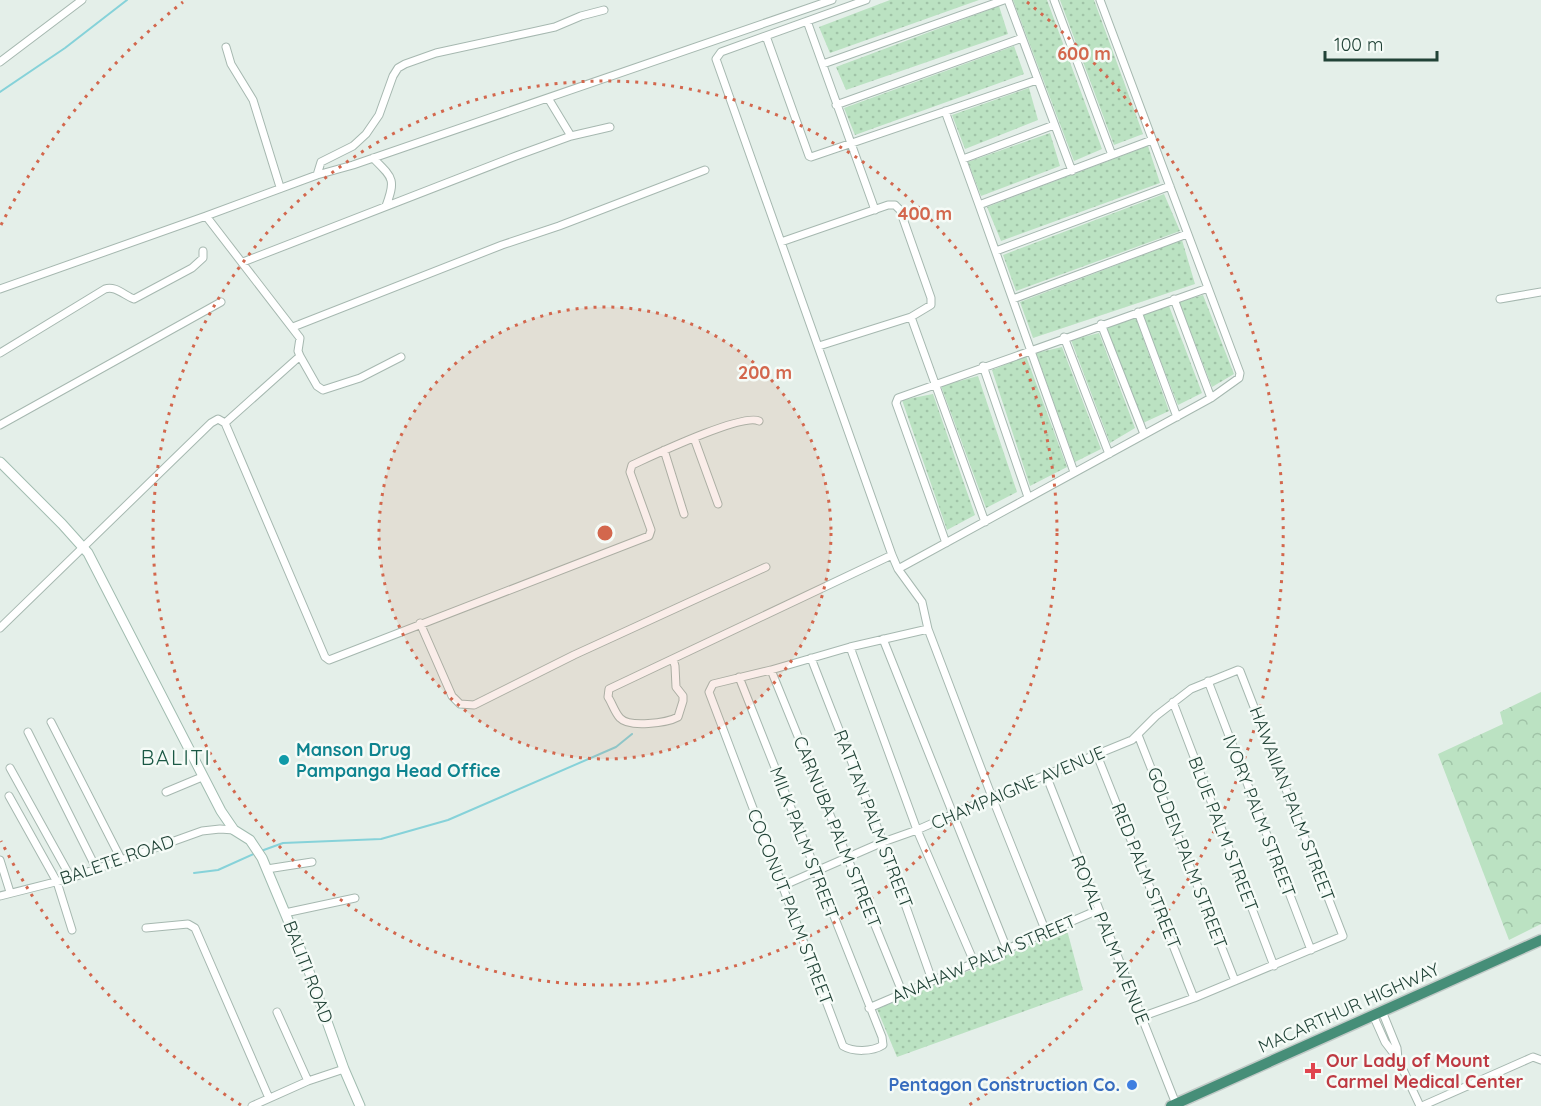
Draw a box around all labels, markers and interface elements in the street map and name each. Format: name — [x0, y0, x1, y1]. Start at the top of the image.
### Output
scale bar — [1325, 24, 1438, 62]
text: 100 m — [1334, 33, 1383, 56]
text: 600 m — [1057, 42, 1111, 65]
text: 400 m — [898, 202, 952, 225]
text: 200 m — [738, 361, 792, 384]
centre of rings — [595, 523, 615, 543]
street label: HAWAIIAN PALM STREET — [1245, 703, 1340, 905]
street label: RATTAN PALM STREET — [829, 726, 918, 911]
street label: IVORY PALM STREET — [1218, 731, 1301, 900]
street label: CARNUBA PALM STREET — [788, 732, 887, 931]
place label: Manson Drug Pampanga Head Office — [296, 738, 501, 782]
street label: CHAMPAIGNE AVENUE — [927, 741, 1108, 835]
district label: BALITI — [141, 744, 211, 770]
marker: Manson Drug Pampanga Head Office — [277, 753, 291, 767]
street label: BLUE PALM STREET — [1183, 753, 1264, 915]
street label: MILK PALM STREET — [765, 763, 844, 922]
street label: GOLDEN PALM STREET — [1142, 764, 1233, 952]
street label: RED PALM STREET — [1107, 799, 1186, 952]
street label: COCONUT PALM STREET — [742, 806, 839, 1008]
street label: BALETE ROAD — [57, 829, 177, 890]
street label: ROYAL PALM AVENUE — [1066, 852, 1155, 1028]
street label: ANAHAW PALM STREET — [888, 909, 1080, 1008]
street label: BALITI ROAD — [278, 917, 339, 1026]
street label: MACARTHUR HIGHWAY — [1255, 957, 1443, 1058]
place label: Our Lady of Mount Carmel Medical Center — [1326, 1049, 1524, 1093]
marker: Our Lady of Mount Carmel Medical Center — [1304, 1062, 1322, 1080]
place label: Pentagon Construction Co. — [889, 1073, 1120, 1096]
marker: Pentagon Construction Co. — [1125, 1078, 1139, 1092]

